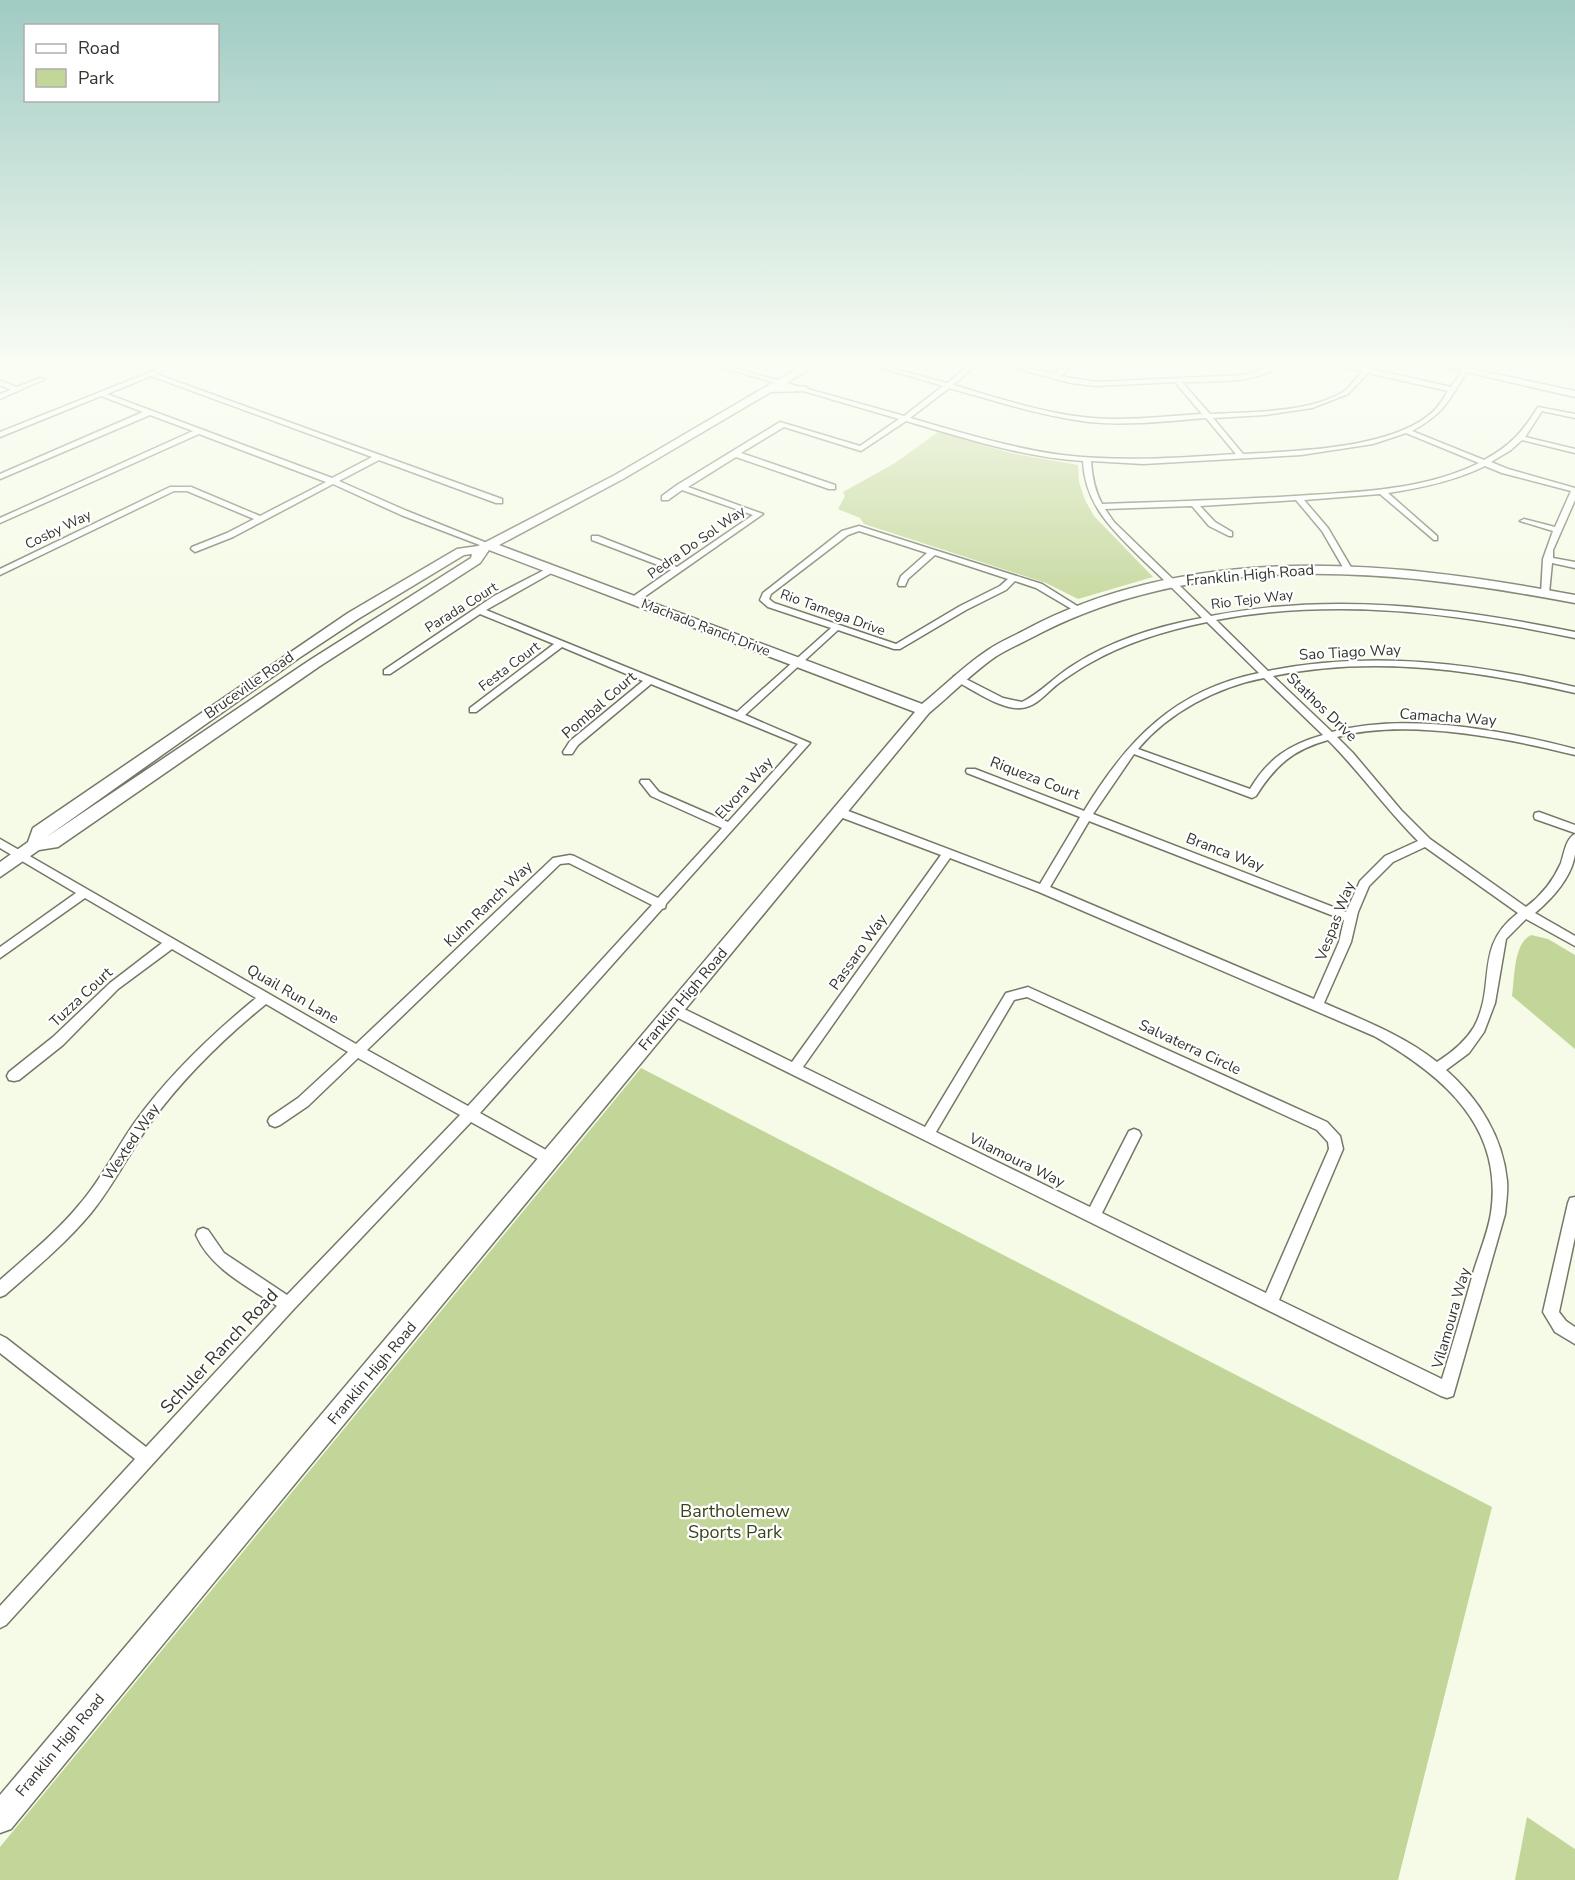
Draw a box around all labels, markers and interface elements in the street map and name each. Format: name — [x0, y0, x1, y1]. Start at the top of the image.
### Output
legend — [24, 24, 219, 102]
text: Road — [78, 36, 120, 60]
text: Park — [78, 66, 115, 90]
street label: Pedra Do Sol Way — [644, 501, 750, 583]
street label: Cosby Way — [22, 505, 95, 554]
street label: Franklin High Road — [1185, 559, 1315, 591]
street label: Parada Court — [421, 577, 501, 637]
street label: Rio Tamega Drive — [778, 585, 888, 640]
street label: Rio Tejo Way — [1210, 585, 1295, 614]
street label: Machado Ranch Drive — [639, 594, 773, 661]
street label: Festa Court — [475, 637, 544, 696]
street label: Sao Tiago Way — [1299, 639, 1402, 665]
street label: Bruceville Road — [200, 647, 298, 723]
street label: Pombal Court — [557, 667, 641, 743]
street label: Stathos Drive — [1282, 668, 1362, 746]
street label: Camacha Way — [1399, 704, 1497, 730]
street label: Elvora Way — [711, 752, 777, 823]
street label: Riqueza Court — [987, 752, 1083, 805]
street label: Branca Way — [1183, 828, 1267, 876]
street label: Kuhn Ranch Way — [439, 856, 537, 951]
street label: Vespas Way — [1310, 878, 1359, 965]
street label: Passaro Way — [825, 910, 892, 994]
street label: Franklin High Road — [634, 943, 732, 1055]
street label: Quail Run Lane — [243, 960, 343, 1028]
street label: Tuzza Court — [45, 962, 117, 1031]
street label: Salvaterra Circle — [1136, 1015, 1244, 1079]
street label: Wexted Way — [98, 1100, 164, 1184]
street label: Vilamoura Way — [965, 1128, 1068, 1192]
street label: Vilamoura Way — [1427, 1265, 1475, 1372]
street label: Schuler Ranch Road — [155, 1283, 283, 1419]
street label: Franklin High Road — [323, 1317, 421, 1429]
park label: Bartholemew Sports Park — [680, 1499, 790, 1544]
street label: Franklin High Road — [11, 1689, 109, 1801]

